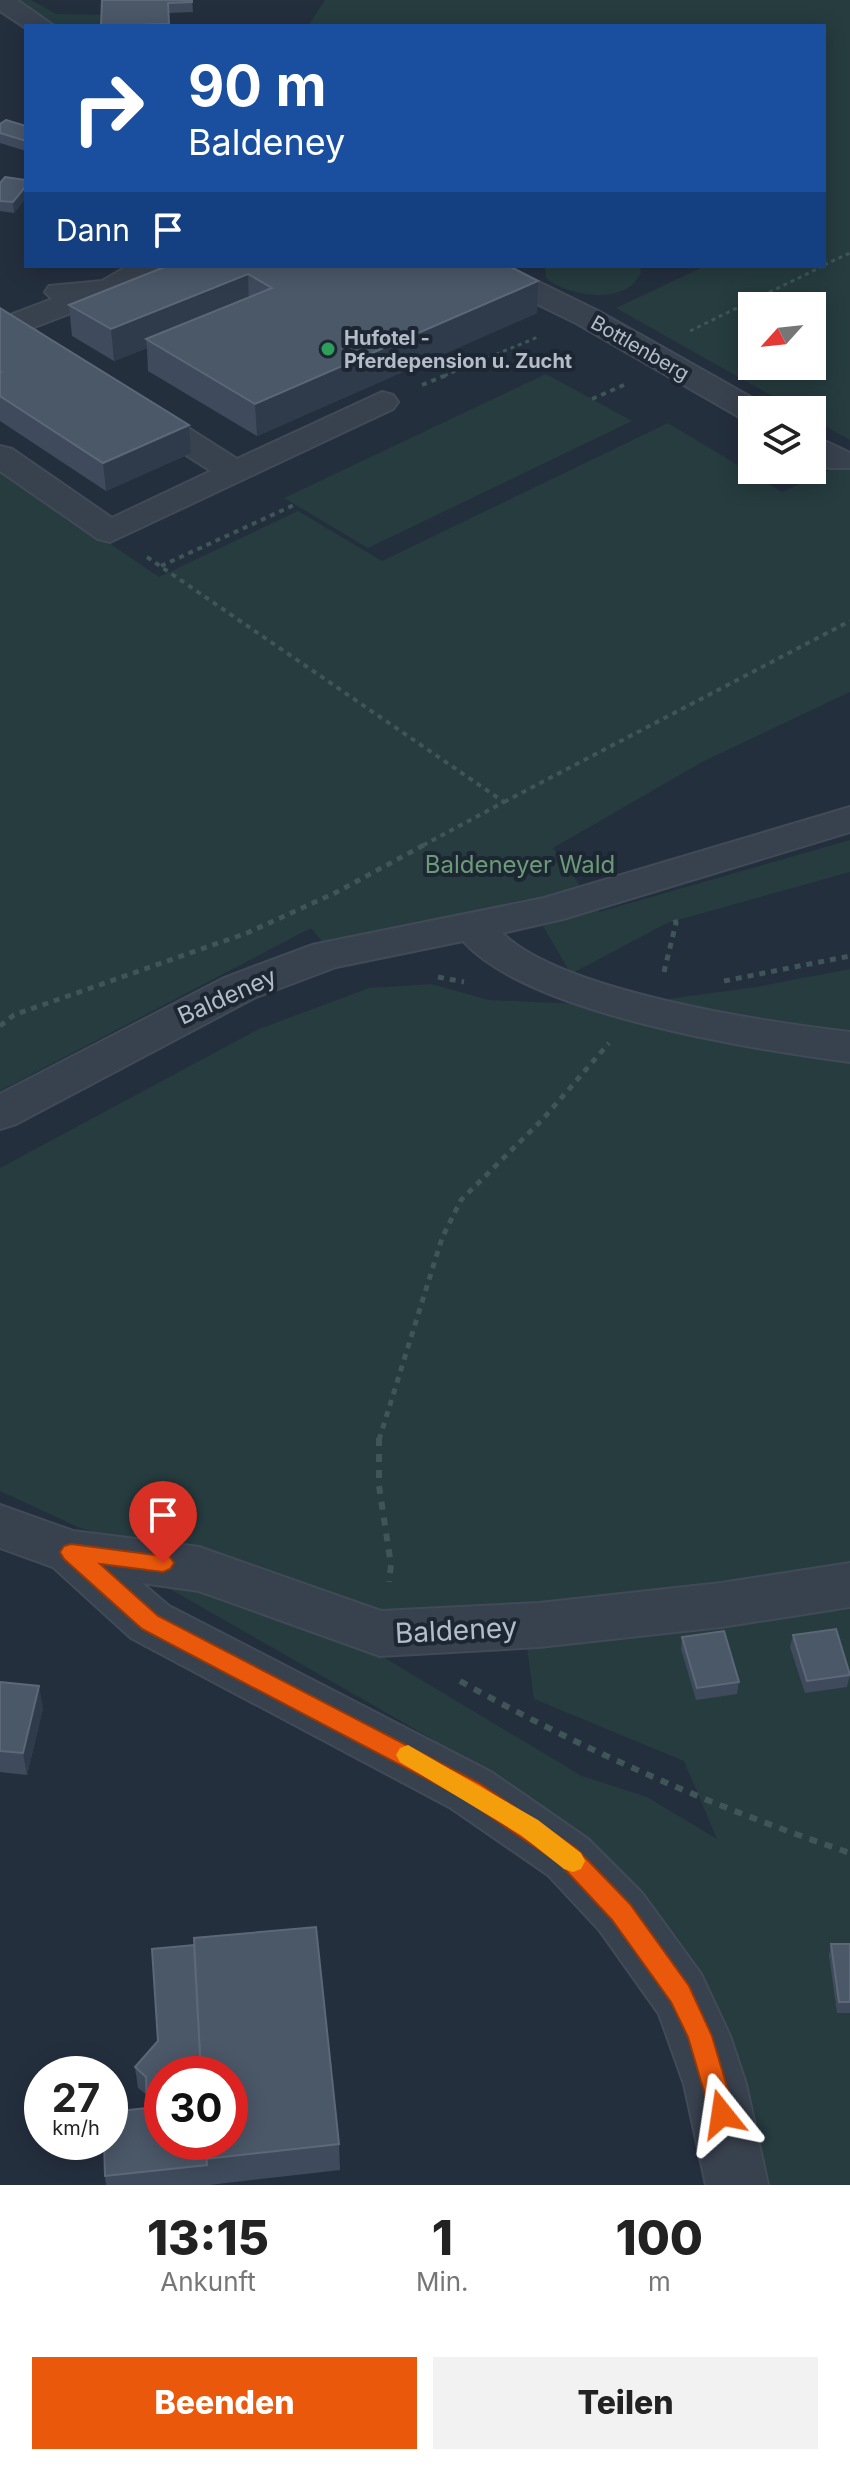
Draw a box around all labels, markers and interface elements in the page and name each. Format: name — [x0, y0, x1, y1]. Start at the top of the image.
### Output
text: 90 m — [188, 52, 327, 120]
icon: right — [56, 56, 160, 160]
text: Baldeney — [188, 120, 345, 164]
icon: arrive — [146, 208, 190, 252]
text: Dann — [56, 212, 130, 248]
north arrow — [738, 292, 826, 380]
map controls — [738, 292, 826, 484]
street label: Bottlenberg — [587, 310, 693, 386]
place label: Hufotel - Pferdepension u. Zucht — [344, 326, 572, 373]
marker: Hufotel - Pferdepension u. Zucht — [319, 340, 337, 358]
button: layers — [738, 396, 826, 484]
park label: Baldeneyer Wald — [425, 850, 615, 879]
street label: Baldeney — [173, 961, 281, 1031]
pin — [129, 1481, 197, 1563]
icon: arrive — [141, 1493, 185, 1537]
street label: Baldeney — [394, 1610, 518, 1650]
speed limit sign: 30 — [144, 2056, 248, 2160]
position arrow — [680, 2072, 764, 2156]
text: 27 — [52, 2073, 100, 2122]
text: km/h — [52, 2116, 100, 2140]
text: 13:15 — [147, 2208, 269, 2267]
text: 1 — [432, 2208, 453, 2267]
text: 100 — [615, 2208, 703, 2267]
text: Ankunft — [160, 2266, 256, 2297]
text: Min. — [416, 2266, 469, 2297]
text: m — [648, 2266, 671, 2297]
button: Beenden — [32, 2357, 417, 2449]
button: Teilen — [433, 2357, 818, 2449]

